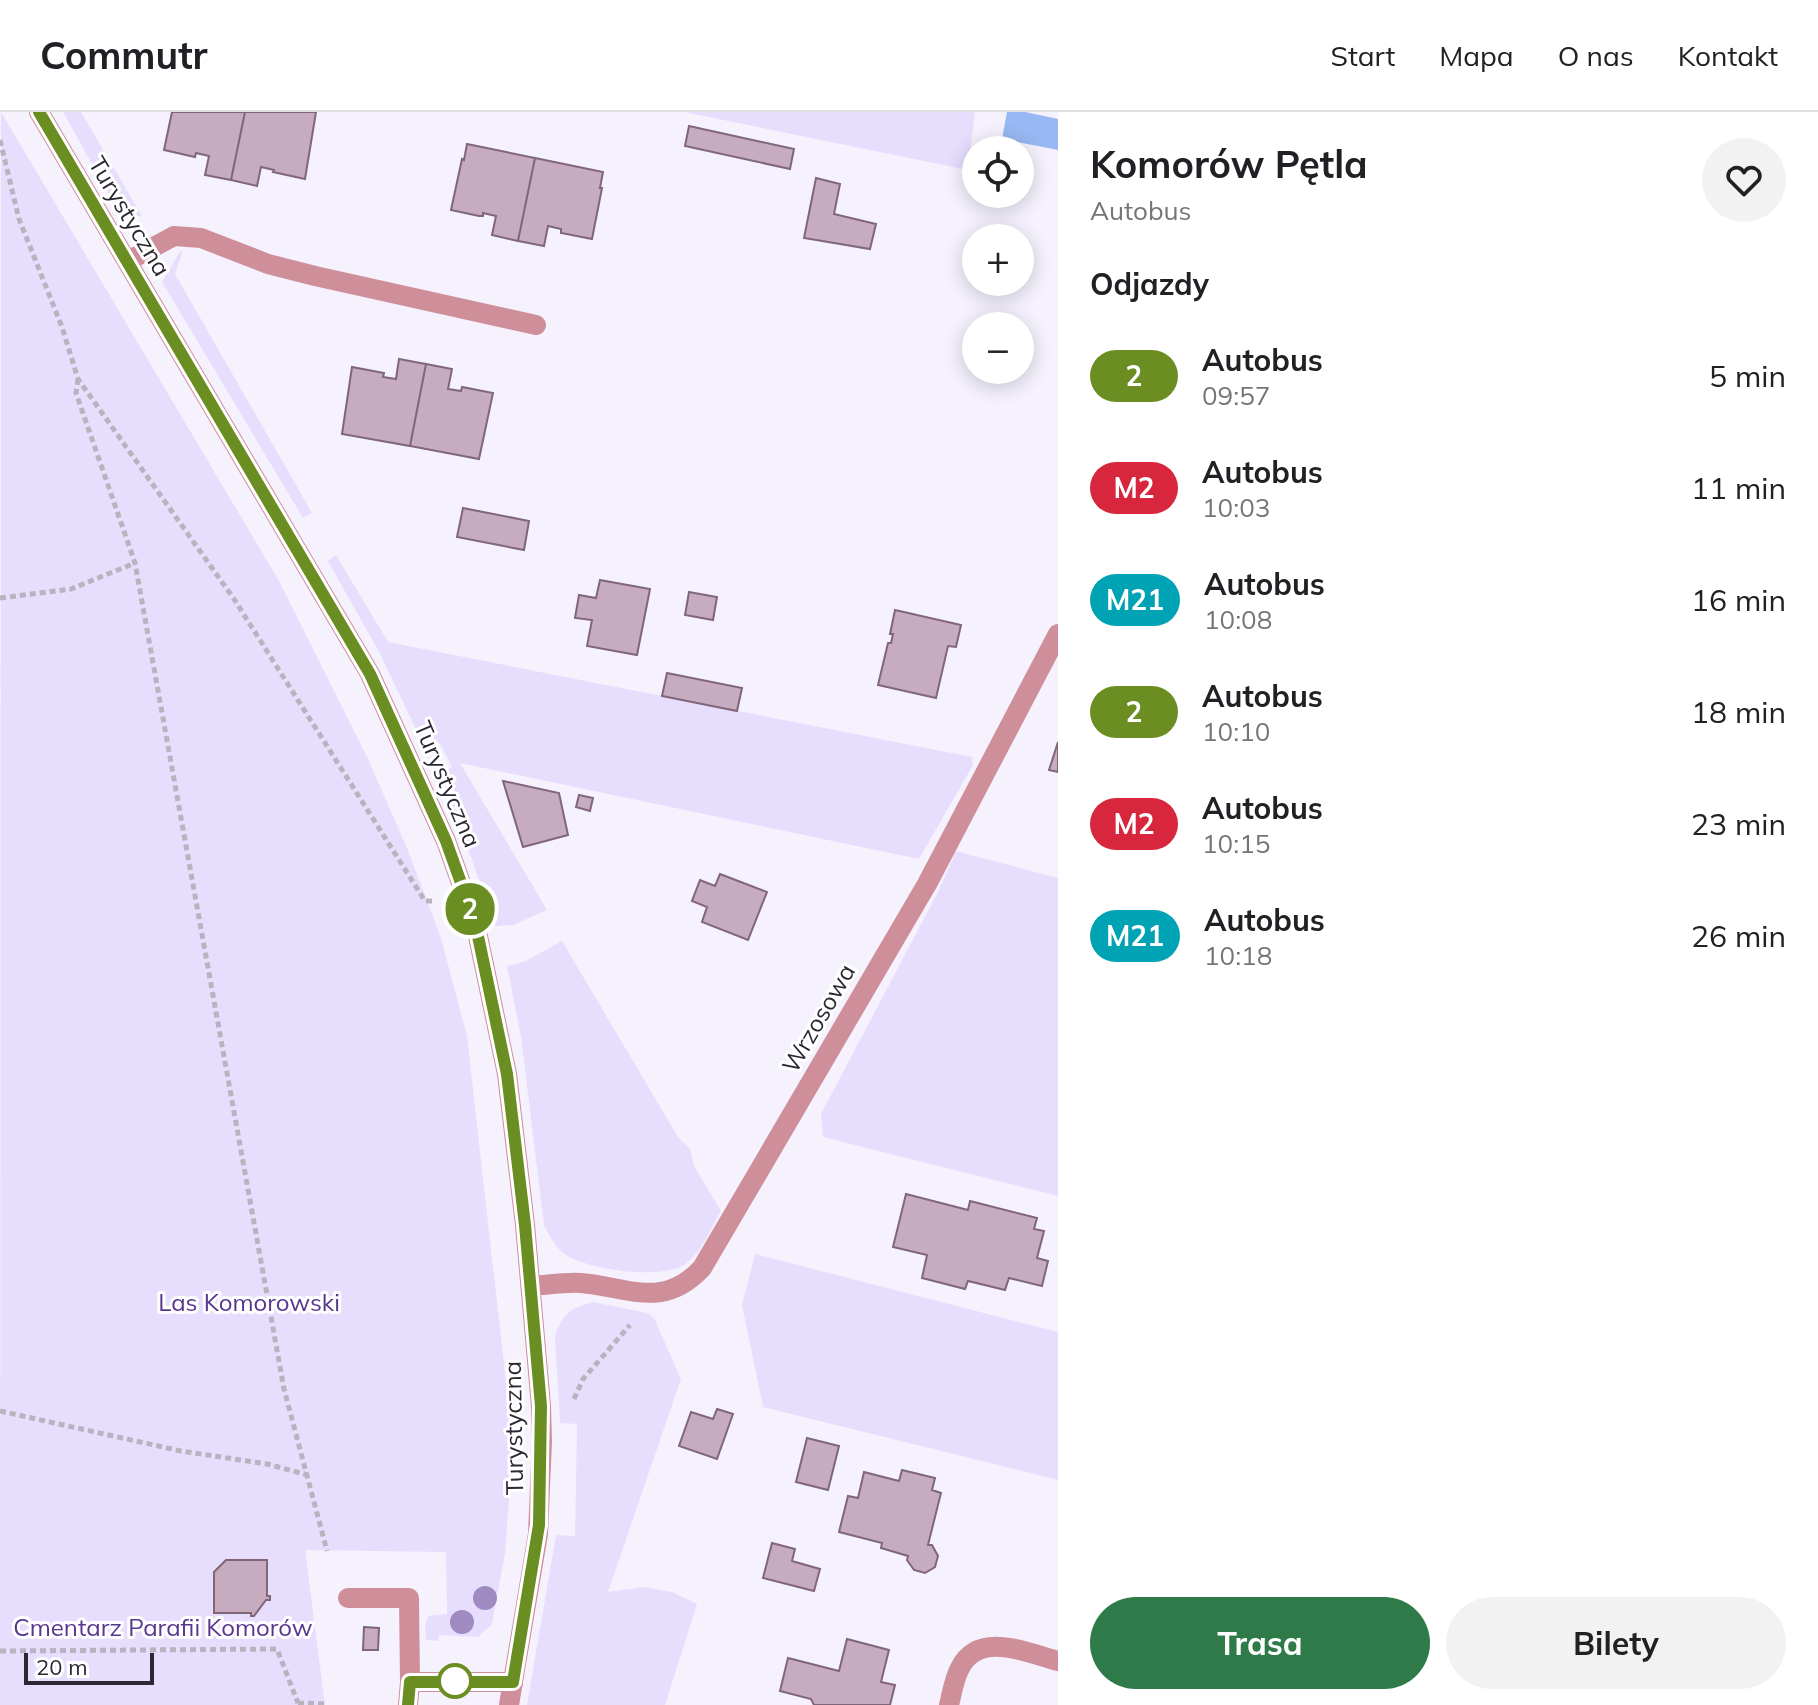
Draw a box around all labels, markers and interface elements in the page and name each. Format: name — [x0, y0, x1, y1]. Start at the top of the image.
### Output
text: Commutr — [40, 31, 208, 79]
text: Start — [1331, 38, 1395, 73]
text: Mapa — [1439, 38, 1514, 73]
text: O nas — [1558, 38, 1634, 73]
text: Kontakt — [1678, 38, 1778, 73]
map controls — [962, 136, 1034, 384]
button: locate — [962, 136, 1034, 208]
button: heart — [1702, 138, 1786, 222]
text: Komorów Pętla — [1090, 140, 1368, 188]
street label: Turystyczna — [83, 151, 177, 281]
text: Autobus — [1090, 194, 1191, 227]
button: + — [962, 224, 1034, 296]
text: Odjazdy — [1090, 265, 1209, 303]
button: − — [962, 312, 1034, 384]
text: Autobus — [1202, 341, 1323, 379]
text: 5 min — [1709, 357, 1786, 395]
text: 2 — [1126, 358, 1142, 393]
text: 09:57 — [1202, 379, 1270, 412]
text: Autobus — [1202, 453, 1323, 491]
text: 11 min — [1691, 469, 1786, 507]
text: M2 — [1113, 470, 1155, 505]
text: 10:03 — [1202, 491, 1270, 524]
text: Autobus — [1204, 565, 1325, 603]
text: 16 min — [1691, 581, 1786, 619]
text: M21 — [1106, 582, 1164, 617]
text: 10:08 — [1204, 603, 1272, 636]
text: Autobus — [1202, 677, 1323, 715]
text: 18 min — [1691, 693, 1786, 731]
text: 2 — [1126, 694, 1142, 729]
text: 10:10 — [1202, 715, 1270, 748]
street label: Turystyczna — [408, 716, 488, 852]
text: Autobus — [1202, 789, 1323, 827]
text: 23 min — [1691, 805, 1786, 843]
text: M2 — [1113, 806, 1155, 841]
text: 10:15 — [1202, 827, 1270, 860]
line badge: 2 — [444, 883, 496, 935]
text: 2 — [462, 891, 478, 926]
text: Autobus — [1204, 901, 1325, 939]
text: 26 min — [1691, 917, 1786, 955]
text: M21 — [1106, 918, 1164, 953]
text: 10:18 — [1204, 939, 1272, 972]
street label: Wrzosowa — [775, 958, 861, 1078]
park label: Las Komorowski — [158, 1287, 340, 1317]
street label: Turystyczna — [497, 1361, 529, 1495]
button: Trasa — [1090, 1597, 1430, 1689]
button: Bilety — [1446, 1597, 1786, 1689]
park label: Cmentarz Parafii Komorów — [13, 1612, 313, 1642]
scale bar — [24, 1649, 154, 1685]
text: 20 m — [36, 1653, 87, 1681]
unlabelled marker — [438, 1664, 472, 1698]

